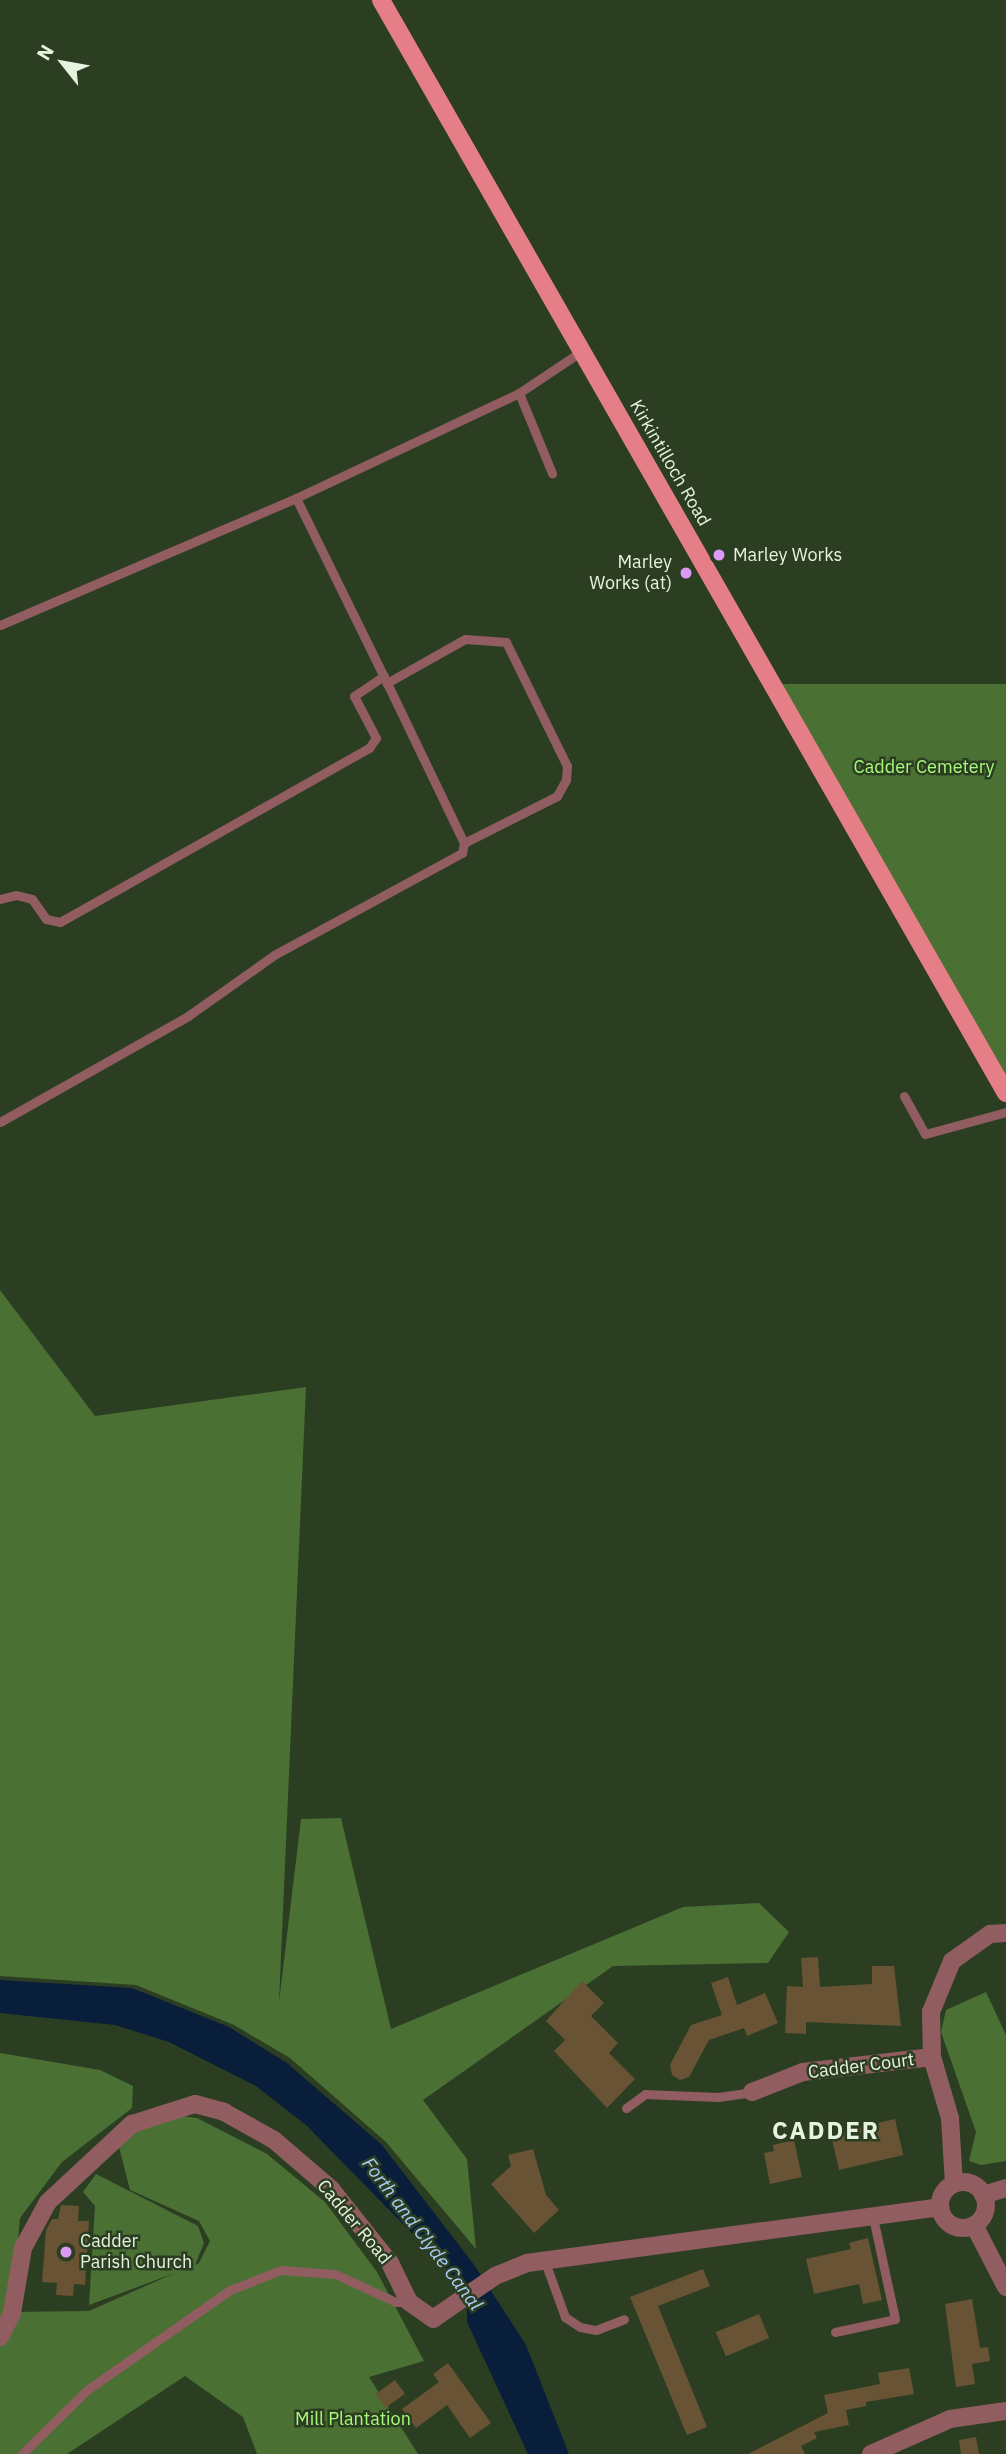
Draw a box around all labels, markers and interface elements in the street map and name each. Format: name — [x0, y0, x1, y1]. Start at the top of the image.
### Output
north arrow — [28, 28, 98, 98]
text: N — [31, 40, 59, 64]
street label: Kirkintilloch Road — [625, 396, 715, 530]
place label: Marley Works — [733, 544, 842, 566]
marker: Marley Works — [711, 547, 727, 563]
place label: Marley Works (at) — [589, 552, 672, 594]
marker: Marley Works (at) — [678, 565, 694, 581]
park label: Cadder Cemetery — [854, 756, 994, 778]
street label: Cadder Court — [807, 2049, 915, 2083]
district label: CADDER — [773, 2117, 879, 2145]
water label: Forth and Clyde Canal — [357, 2153, 487, 2315]
street label: Cadder Road — [312, 2175, 396, 2269]
place label: Cadder Parish Church — [80, 2231, 192, 2274]
marker: Cadder Parish Church — [58, 2244, 74, 2260]
park label: Mill Plantation — [295, 2408, 411, 2430]

